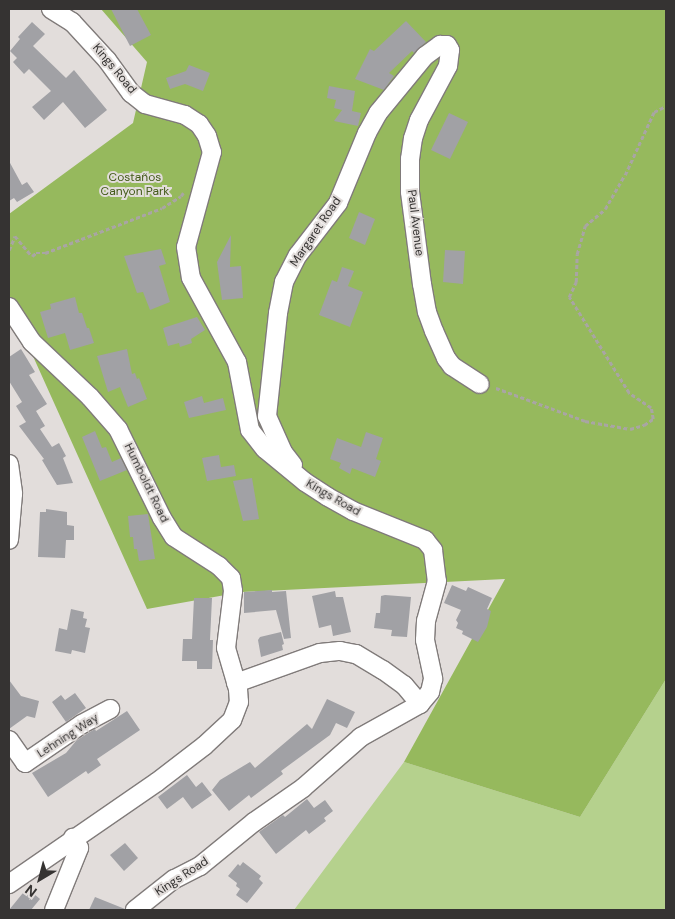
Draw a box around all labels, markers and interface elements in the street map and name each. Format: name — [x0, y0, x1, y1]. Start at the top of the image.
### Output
street label: Kings Road — [89, 41, 139, 97]
park label: Costaños Canyon Park — [101, 171, 169, 199]
street label: Paul Avenue — [404, 189, 426, 257]
street label: Margaret Road — [287, 194, 345, 270]
street label: Humboldt Road — [121, 441, 171, 525]
street label: Kings Road — [303, 477, 363, 519]
street label: Lehning Way — [35, 711, 101, 761]
north arrow — [15, 854, 65, 904]
street label: Kings Road — [153, 854, 211, 900]
text: N — [21, 881, 40, 901]

